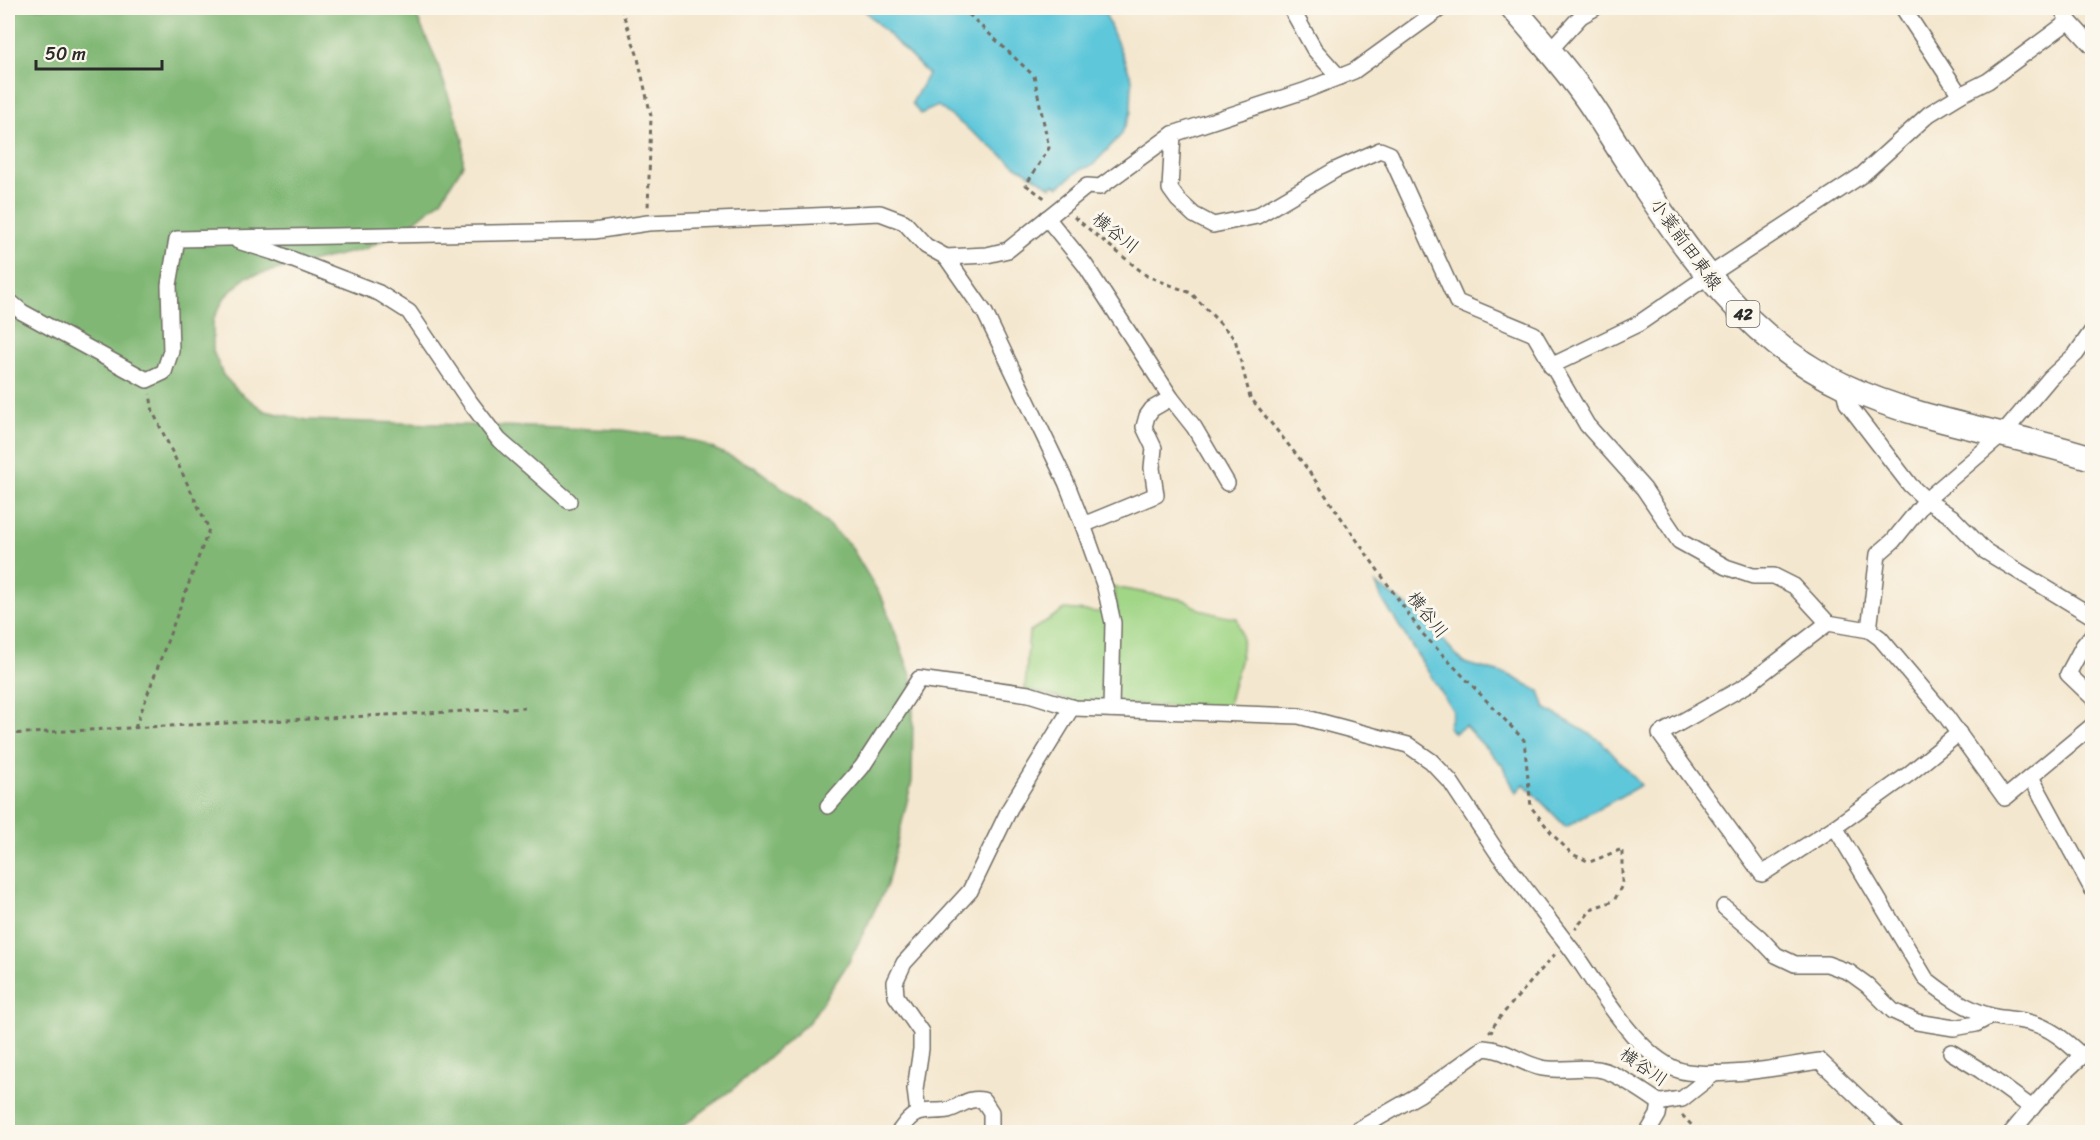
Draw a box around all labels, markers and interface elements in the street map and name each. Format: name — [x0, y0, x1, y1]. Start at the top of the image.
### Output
scale bar — [36, 33, 162, 71]
text: 50 m — [45, 38, 86, 70]
street label: 小蓑前田東線 — [1641, 191, 1731, 297]
street label: 横谷川 — [1085, 204, 1147, 262]
road number: 42 — [1726, 301, 1760, 327]
street label: 横谷川 — [1399, 584, 1457, 646]
street label: 横谷川 — [1613, 1038, 1675, 1096]

